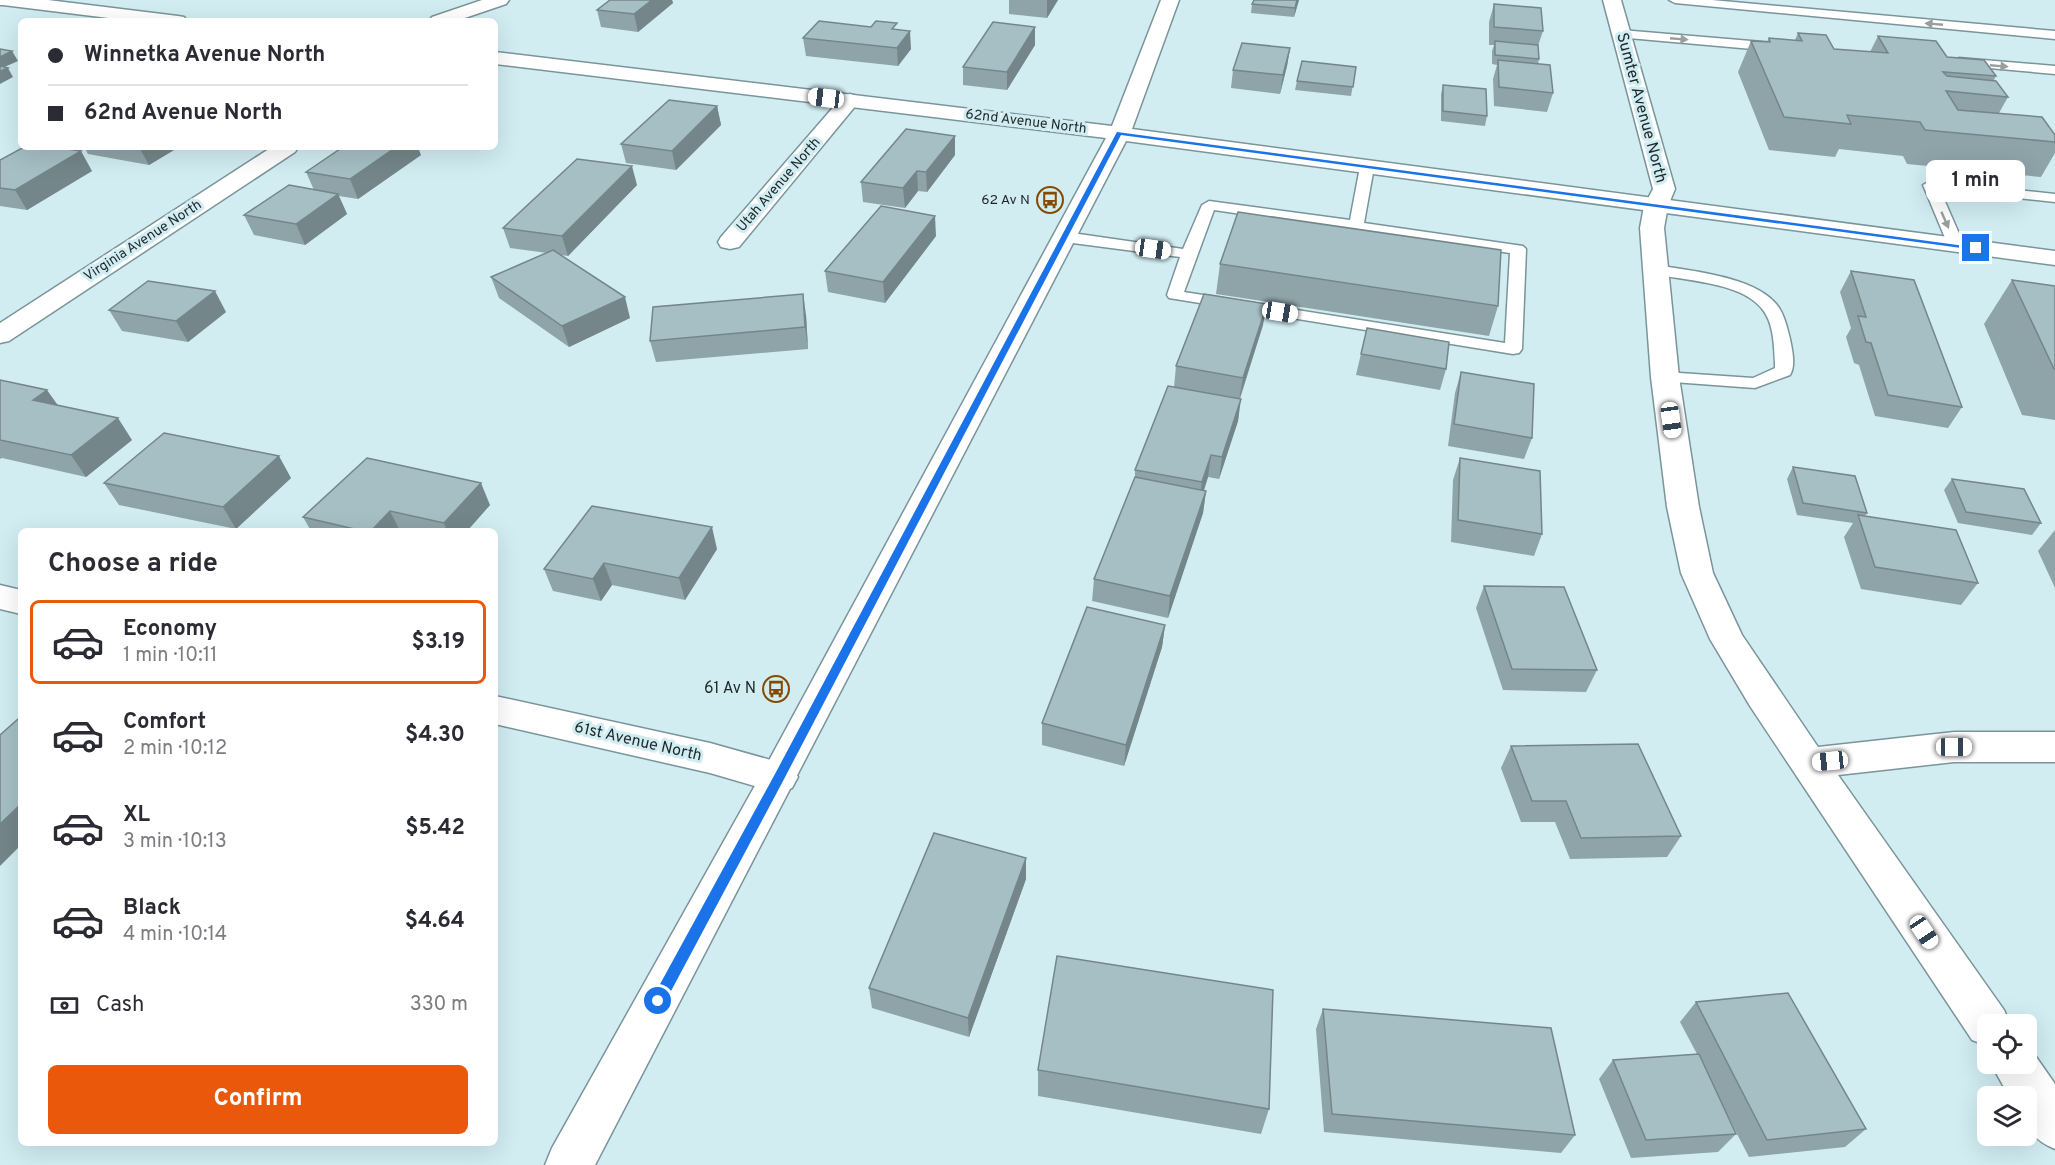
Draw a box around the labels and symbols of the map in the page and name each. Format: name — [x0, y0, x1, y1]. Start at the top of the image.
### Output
one-way arrow — [1924, 19, 1943, 29]
street label: Sumter Avenue North — [1611, 31, 1671, 185]
one-way arrow — [1669, 34, 1688, 44]
one-way arrow — [1989, 61, 2008, 71]
car — [807, 87, 845, 109]
street label: 62nd Avenue North — [964, 106, 1088, 138]
street label: Utah Avenue North — [734, 134, 824, 236]
callout: 1 min — [1926, 161, 2026, 203]
bus stop icon: 62 Av N — [1035, 185, 1065, 215]
place label: 62 Av N — [981, 192, 1030, 209]
street label: Virginia Avenue North — [81, 197, 205, 285]
one-way arrow — [1940, 211, 1950, 229]
route end — [1962, 234, 1989, 261]
car — [1134, 238, 1172, 260]
car — [1261, 300, 1299, 324]
car — [1660, 401, 1682, 439]
bus stop icon: 61 Av N — [761, 674, 791, 704]
place label: 61 Av N — [704, 679, 756, 699]
street label: 61st Avenue North — [572, 718, 704, 766]
car — [1936, 738, 1972, 756]
car — [1811, 750, 1849, 772]
car — [1906, 912, 1942, 952]
route start — [644, 987, 671, 1014]

